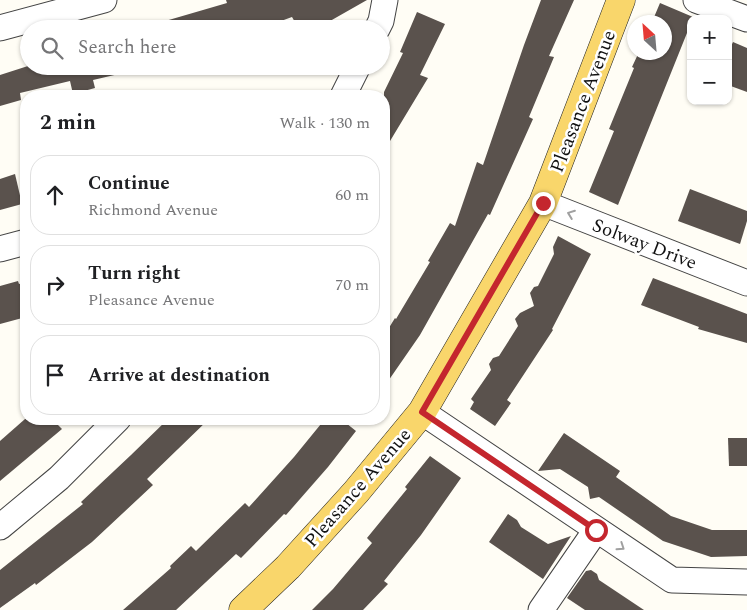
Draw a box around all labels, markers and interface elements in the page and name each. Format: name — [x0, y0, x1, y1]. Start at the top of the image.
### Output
north arrow — [627, 15, 672, 60]
map controls — [687, 15, 732, 105]
button: + — [687, 15, 732, 60]
search box — [20, 20, 390, 75]
street label: Pleasance Avenue — [543, 26, 624, 177]
text: Search here — [78, 33, 177, 62]
icon: search — [38, 34, 66, 62]
button: − — [687, 60, 732, 105]
text: 2 min — [40, 107, 96, 139]
text: Walk · 130 m — [279, 111, 370, 135]
text: Continue — [88, 169, 170, 198]
icon: ahead — [41, 181, 69, 209]
text: 60 m — [335, 183, 369, 207]
route end — [532, 192, 555, 215]
text: Richmond Avenue — [88, 198, 218, 222]
one-way arrow — [568, 210, 576, 220]
street label: Solway Drive — [588, 211, 701, 278]
text: Turn right — [88, 259, 181, 288]
icon: right — [41, 271, 69, 299]
text: 70 m — [335, 273, 369, 297]
text: Pleasance Avenue — [88, 288, 215, 312]
icon: arrive — [41, 361, 69, 389]
text: Arrive at destination — [88, 361, 270, 390]
street label: Pleasance Avenue — [298, 422, 418, 554]
route start — [585, 519, 608, 542]
one-way arrow — [616, 541, 625, 550]

